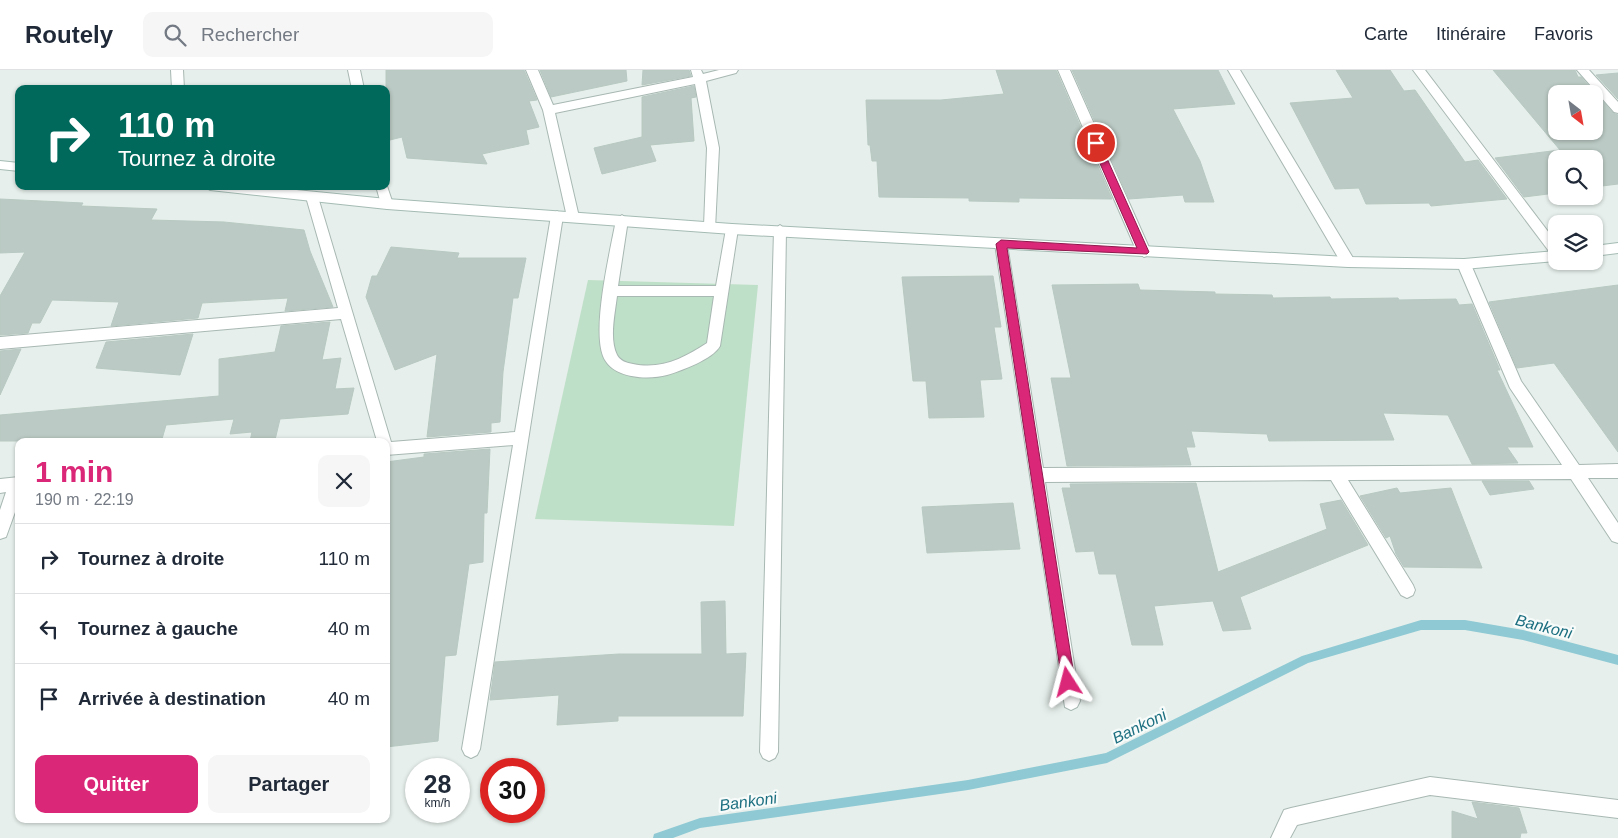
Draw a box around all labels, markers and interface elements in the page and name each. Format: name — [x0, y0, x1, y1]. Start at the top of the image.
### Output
search box — [143, 12, 493, 57]
text: Routely — [25, 21, 113, 48]
icon: search — [161, 21, 189, 49]
text: Rechercher — [201, 24, 299, 45]
text: Carte — [1364, 24, 1408, 44]
text: Itinéraire — [1436, 24, 1506, 44]
text: Favoris — [1534, 24, 1593, 44]
north arrow — [1548, 85, 1602, 140]
map controls — [1548, 85, 1603, 270]
icon: right — [35, 105, 100, 170]
text: 110 m — [118, 105, 215, 144]
pin — [1075, 122, 1117, 164]
icon: arrive — [1082, 129, 1110, 157]
text: Tournez à droite — [118, 146, 276, 171]
button: search — [1548, 150, 1603, 205]
button: layers — [1548, 215, 1603, 270]
text: 1 min — [35, 455, 113, 488]
button: close — [318, 455, 370, 507]
text: 190 m · 22:19 — [35, 491, 134, 508]
icon: right — [35, 545, 63, 573]
text: Tournez à droite — [78, 548, 224, 569]
text: 110 m — [319, 548, 370, 569]
water label: Bankoni — [1514, 611, 1574, 642]
icon: left — [35, 615, 63, 643]
text: Tournez à gauche — [78, 618, 238, 639]
text: 40 m — [328, 618, 370, 639]
position arrow — [1041, 655, 1093, 707]
icon: arrive — [35, 685, 63, 713]
text: Arrivée à destination — [78, 688, 266, 709]
text: 40 m — [328, 688, 370, 709]
water label: Bankoni — [1110, 706, 1169, 747]
button: Quitter — [35, 755, 198, 813]
button: Partager — [208, 755, 370, 813]
speed limit sign: 30 — [480, 758, 545, 823]
text: 28 — [424, 770, 451, 798]
water label: Bankoni — [718, 789, 778, 814]
text: km/h — [424, 796, 451, 810]

